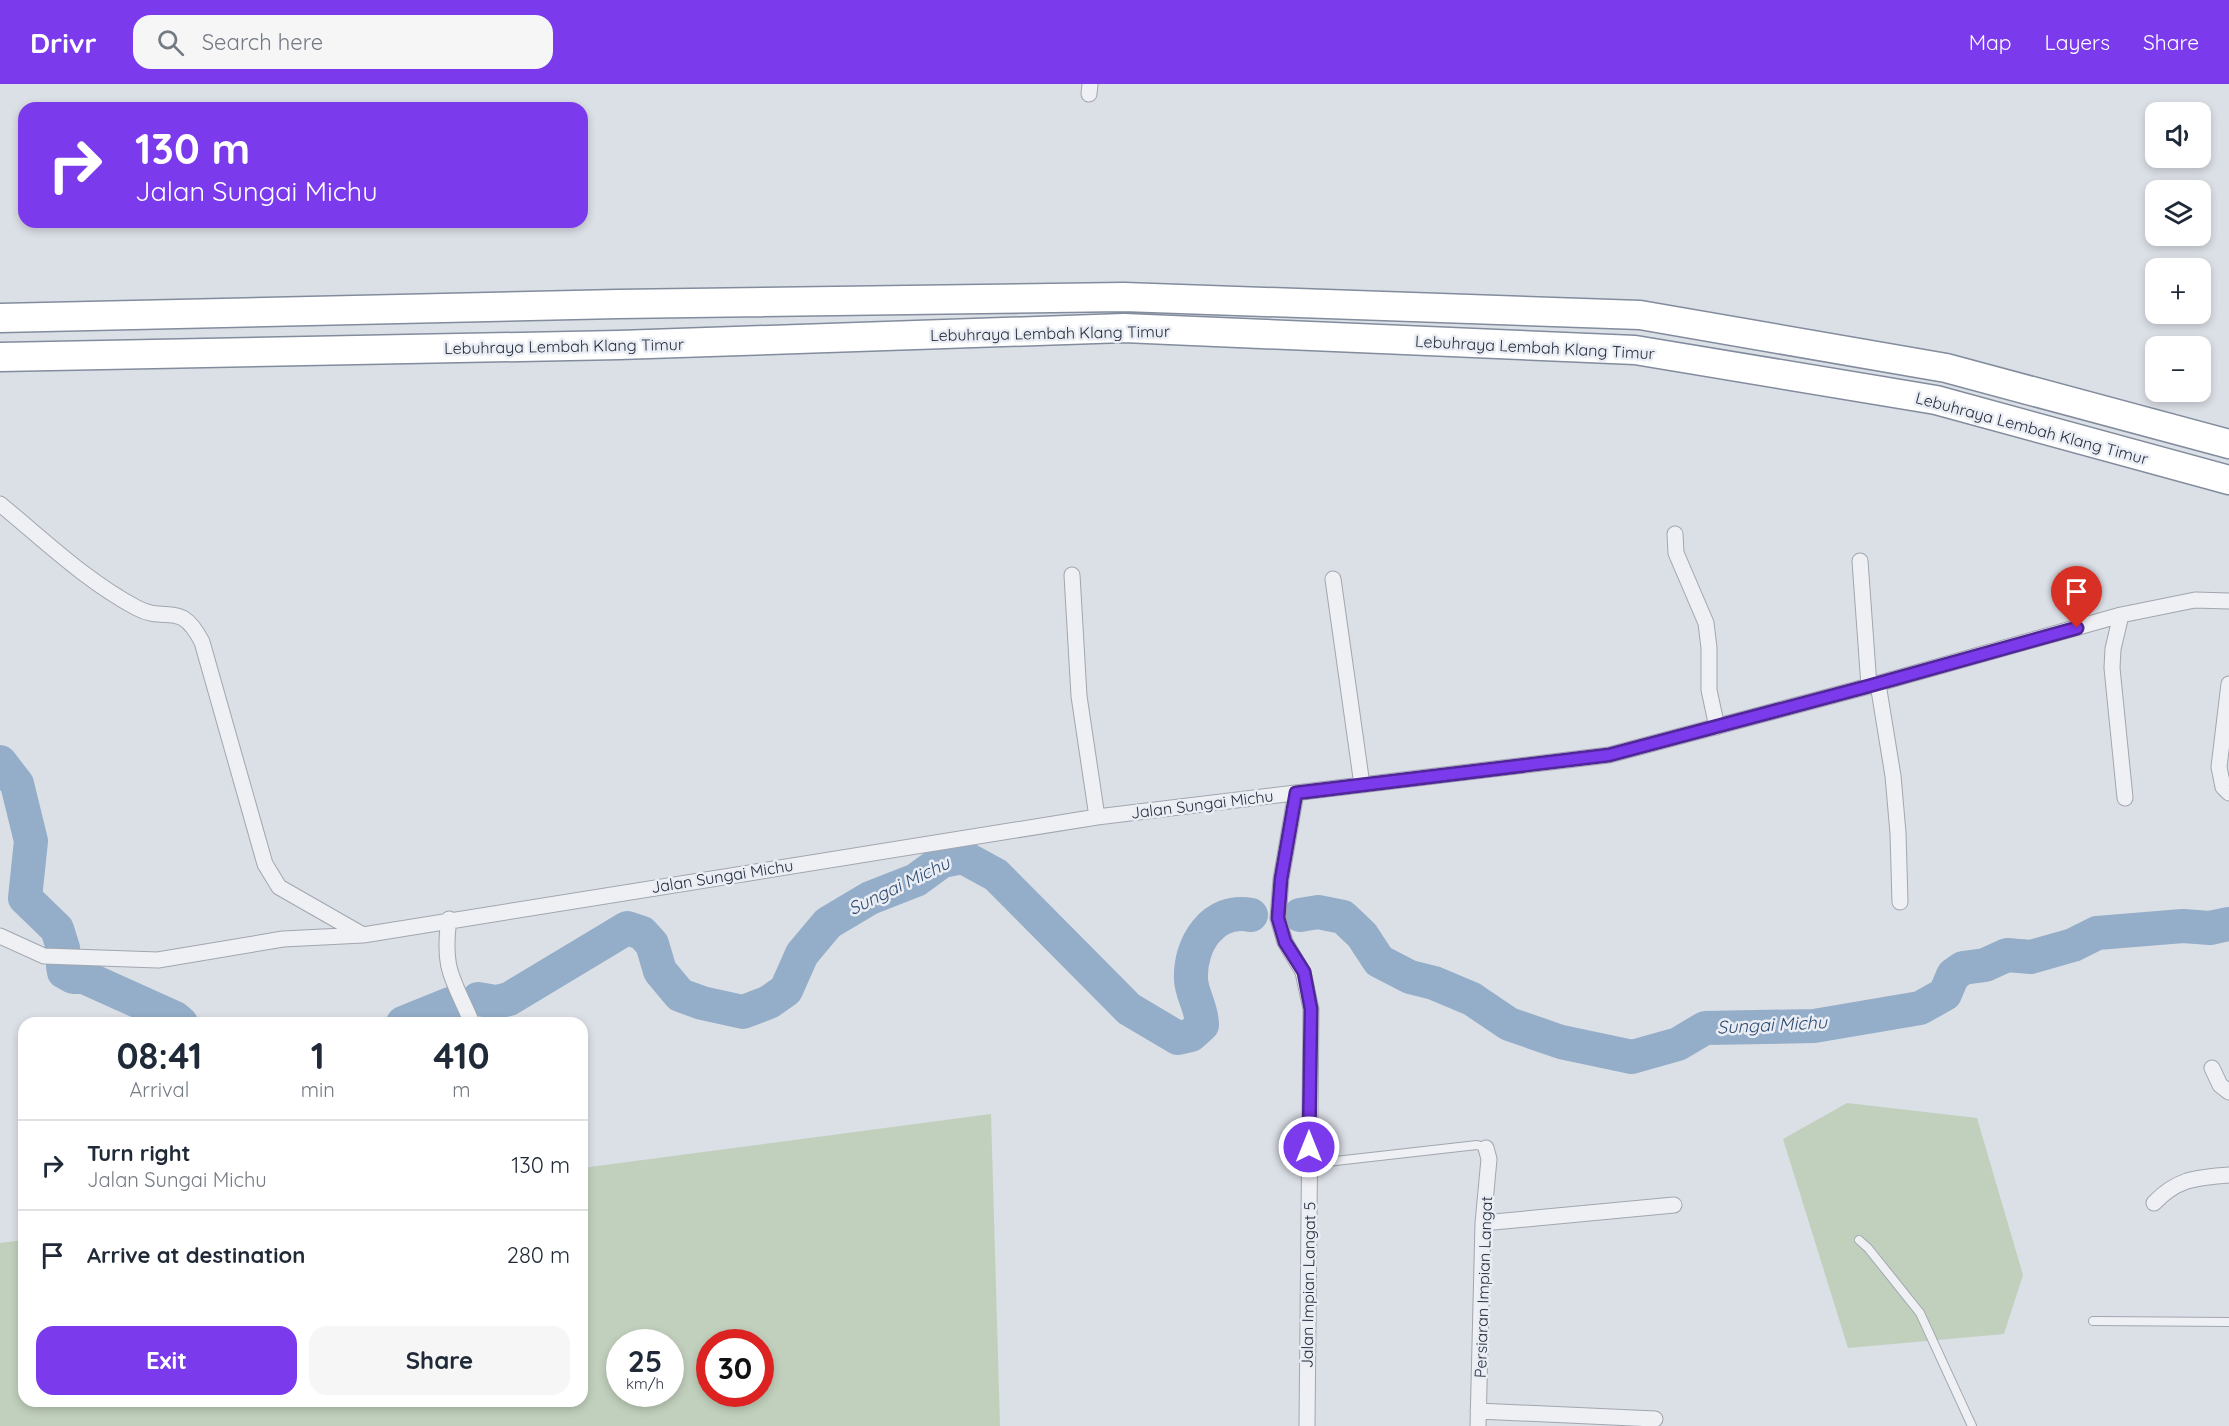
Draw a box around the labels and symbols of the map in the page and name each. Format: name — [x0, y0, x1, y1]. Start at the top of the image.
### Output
street label: Lebuhraya Lembah Klang Timur — [930, 321, 1170, 345]
street label: Lebuhraya Lembah Klang Timur — [1415, 331, 1655, 363]
street label: Lebuhraya Lembah Klang Timur — [444, 334, 684, 358]
street label: Lebuhraya Lembah Klang Timur — [1914, 387, 2150, 469]
pin — [2051, 566, 2102, 628]
street label: Jalan Sungai Michu — [1129, 785, 1275, 823]
water label: Sungai Michu — [844, 850, 955, 920]
street label: Jalan Sungai Michu — [649, 855, 795, 897]
water label: Sungai Michu — [1716, 1010, 1829, 1039]
position arrow — [1277, 1115, 1341, 1179]
street label: Persiaran Impian Langat — [1470, 1196, 1496, 1378]
street label: Jalan Impian Langat 5 — [1297, 1202, 1319, 1368]
speed limit sign: 30 — [696, 1329, 774, 1407]

